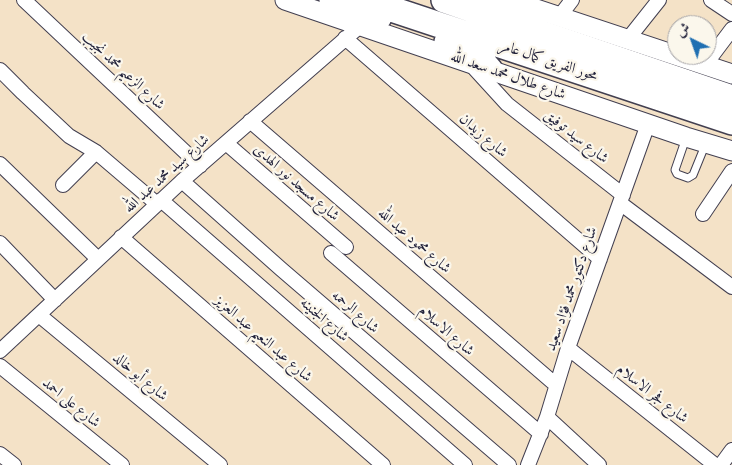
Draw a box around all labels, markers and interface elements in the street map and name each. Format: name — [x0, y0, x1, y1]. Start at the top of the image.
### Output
north arrow — [667, 15, 717, 65]
text: ش — [671, 18, 694, 42]
street label: شارع الزعيم محمد نجيب — [78, 28, 168, 114]
street label: محور الفريق كمال عامر — [496, 37, 600, 85]
street label: شارع طلال محمد سعد الله — [448, 48, 568, 104]
street label: شارع سيد توفيق — [540, 106, 612, 168]
street label: شارع زيدان — [455, 110, 511, 162]
street label: شارع سيد محمد عبد الله — [121, 131, 213, 217]
street label: شارع مسجد نور الهدى — [249, 141, 343, 225]
street label: شارع محمود عبد الله — [374, 204, 454, 278]
street label: شارع دكتور محمد فؤاد سعيد — [542, 225, 602, 353]
street label: شارع الرحمه — [328, 287, 382, 337]
street label: شارع عبد النعيم عبد العزيز — [211, 292, 315, 386]
street label: شارع الجنينه — [296, 294, 352, 346]
street label: شارع الاسلام — [414, 302, 478, 360]
street label: شارع أبو خالد — [109, 349, 171, 405]
street label: شارع فجر الاسلام — [613, 360, 691, 428]
street label: شارع على احمد — [38, 374, 104, 432]

